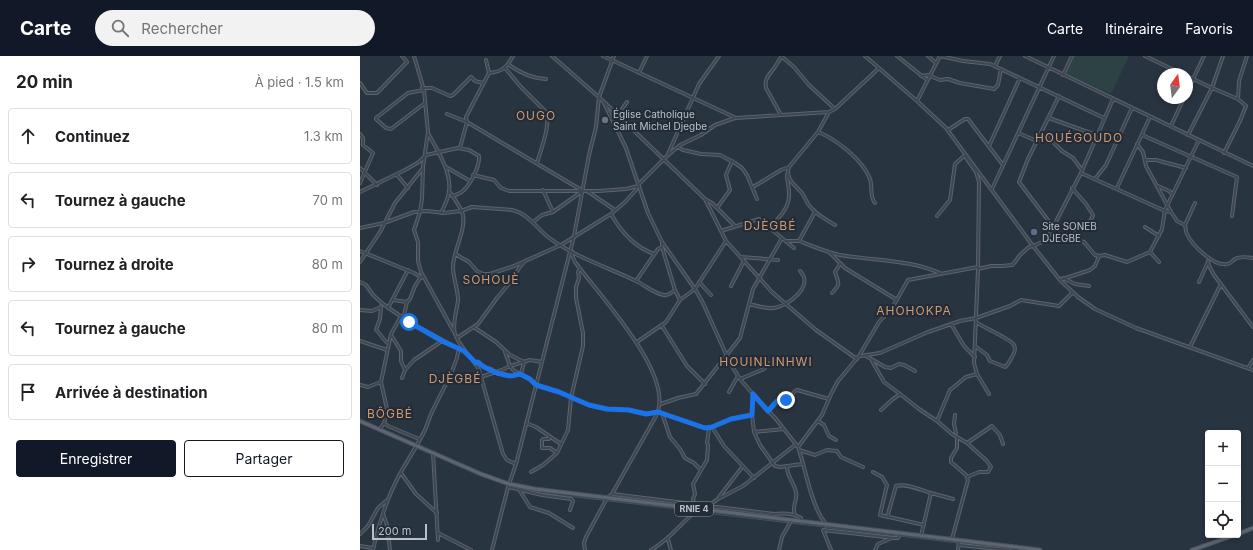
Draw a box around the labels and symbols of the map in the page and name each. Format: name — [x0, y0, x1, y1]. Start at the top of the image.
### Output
north arrow — [1157, 68, 1193, 104]
place label: Église Catholique Saint Michel Djegbe — [613, 107, 707, 132]
district label: OUGO — [516, 108, 556, 123]
marker: Église Catholique Saint Michel Djegbe — [600, 115, 610, 125]
district label: HOUÉGOUDO — [1035, 130, 1123, 145]
district label: DJÈGBÉ — [744, 218, 796, 233]
place label: Site SONEB DJEGBE — [1042, 220, 1097, 244]
marker: Site SONEB DJEGBE — [1029, 227, 1039, 237]
district label: SOHOUÈ — [462, 272, 520, 287]
district label: AHOHOKPA — [876, 303, 952, 318]
route start — [400, 313, 418, 331]
district label: HOUINLINHWI — [719, 354, 813, 369]
district label: DJÈGBÉ — [429, 371, 481, 386]
route end — [777, 391, 795, 409]
district label: BÔGBÉ — [367, 406, 413, 421]
road number: RNIE 4 — [675, 502, 713, 516]
scale bar — [372, 522, 427, 541]

